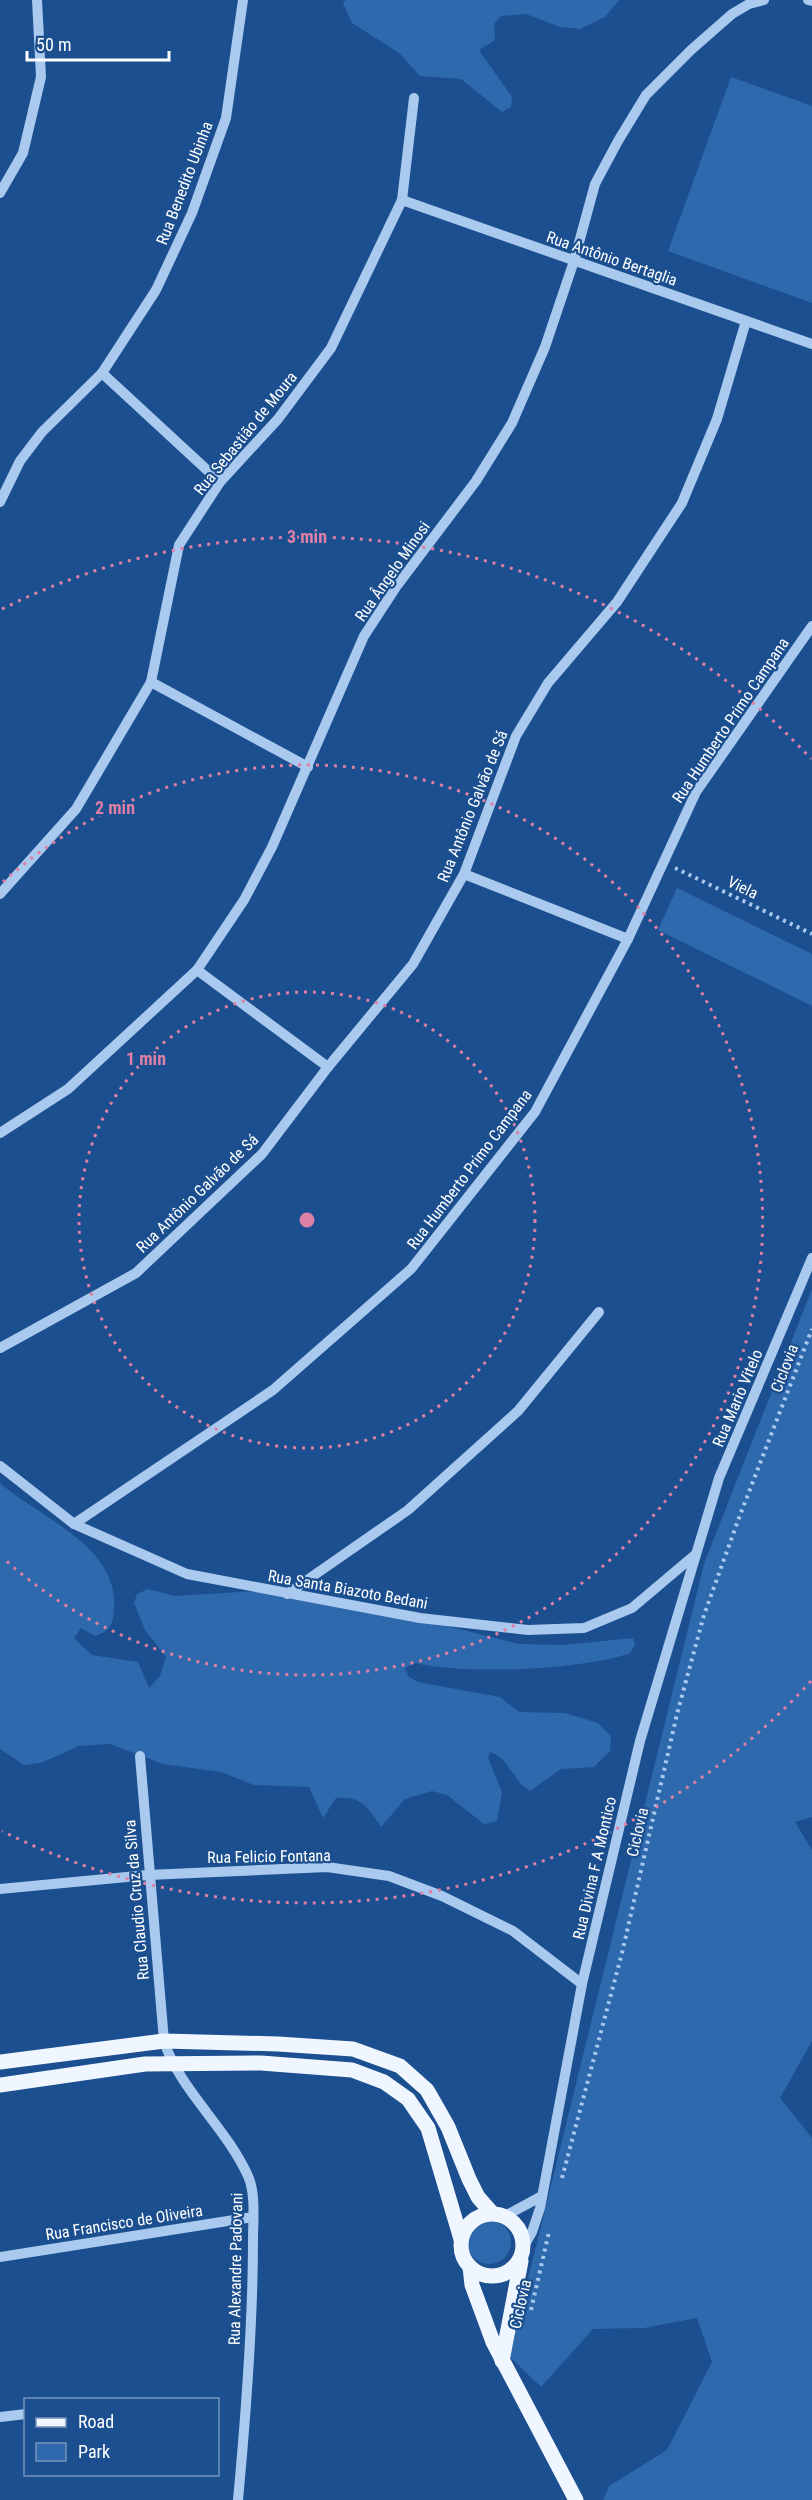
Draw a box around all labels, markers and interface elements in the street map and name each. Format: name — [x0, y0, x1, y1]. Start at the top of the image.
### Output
scale bar — [27, 24, 170, 62]
text: 50 m — [36, 34, 71, 55]
street label: Rua Benedito Ubinha — [152, 119, 217, 248]
street label: Rua Antônio Bertaglia — [544, 227, 680, 290]
street label: Rua Sebastião de Moura — [190, 368, 301, 499]
street label: Rua Ângelo Minosi — [351, 518, 434, 625]
text: 3 min — [287, 526, 327, 547]
street label: Rua Humberto Primo Campana — [668, 634, 793, 806]
street label: Rua Antônio Galvão de Sá — [433, 727, 512, 885]
text: 2 min — [95, 797, 135, 818]
street label: Viela — [724, 872, 761, 903]
text: 1 min — [126, 1048, 166, 1069]
street label: Rua Humberto Primo Campana — [403, 1086, 536, 1253]
street label: Rua Antônio Galvão de Sá — [132, 1130, 262, 1257]
centre of rings — [297, 1210, 317, 1230]
street label: Ciclovia — [767, 1341, 802, 1395]
street label: Rua Mario Vitelo — [708, 1347, 767, 1450]
street label: Rua Santa Biazoto Bedani — [267, 1566, 429, 1613]
street label: Rua Divina F A Montico — [569, 1795, 620, 1941]
street label: Ciclovia — [623, 1806, 652, 1859]
street label: Rua Claudio Cruz da Silva — [120, 1819, 153, 1981]
street label: Rua Felicio Fontana — [207, 1846, 331, 1867]
street label: Rua Alexandre Padovani — [225, 2193, 246, 2345]
street label: Rua Francisco de Oliveira — [44, 2201, 204, 2244]
street label: Ciclovia — [506, 2278, 535, 2331]
legend — [24, 2398, 219, 2476]
text: Road — [78, 2411, 114, 2432]
text: Park — [78, 2441, 110, 2462]

